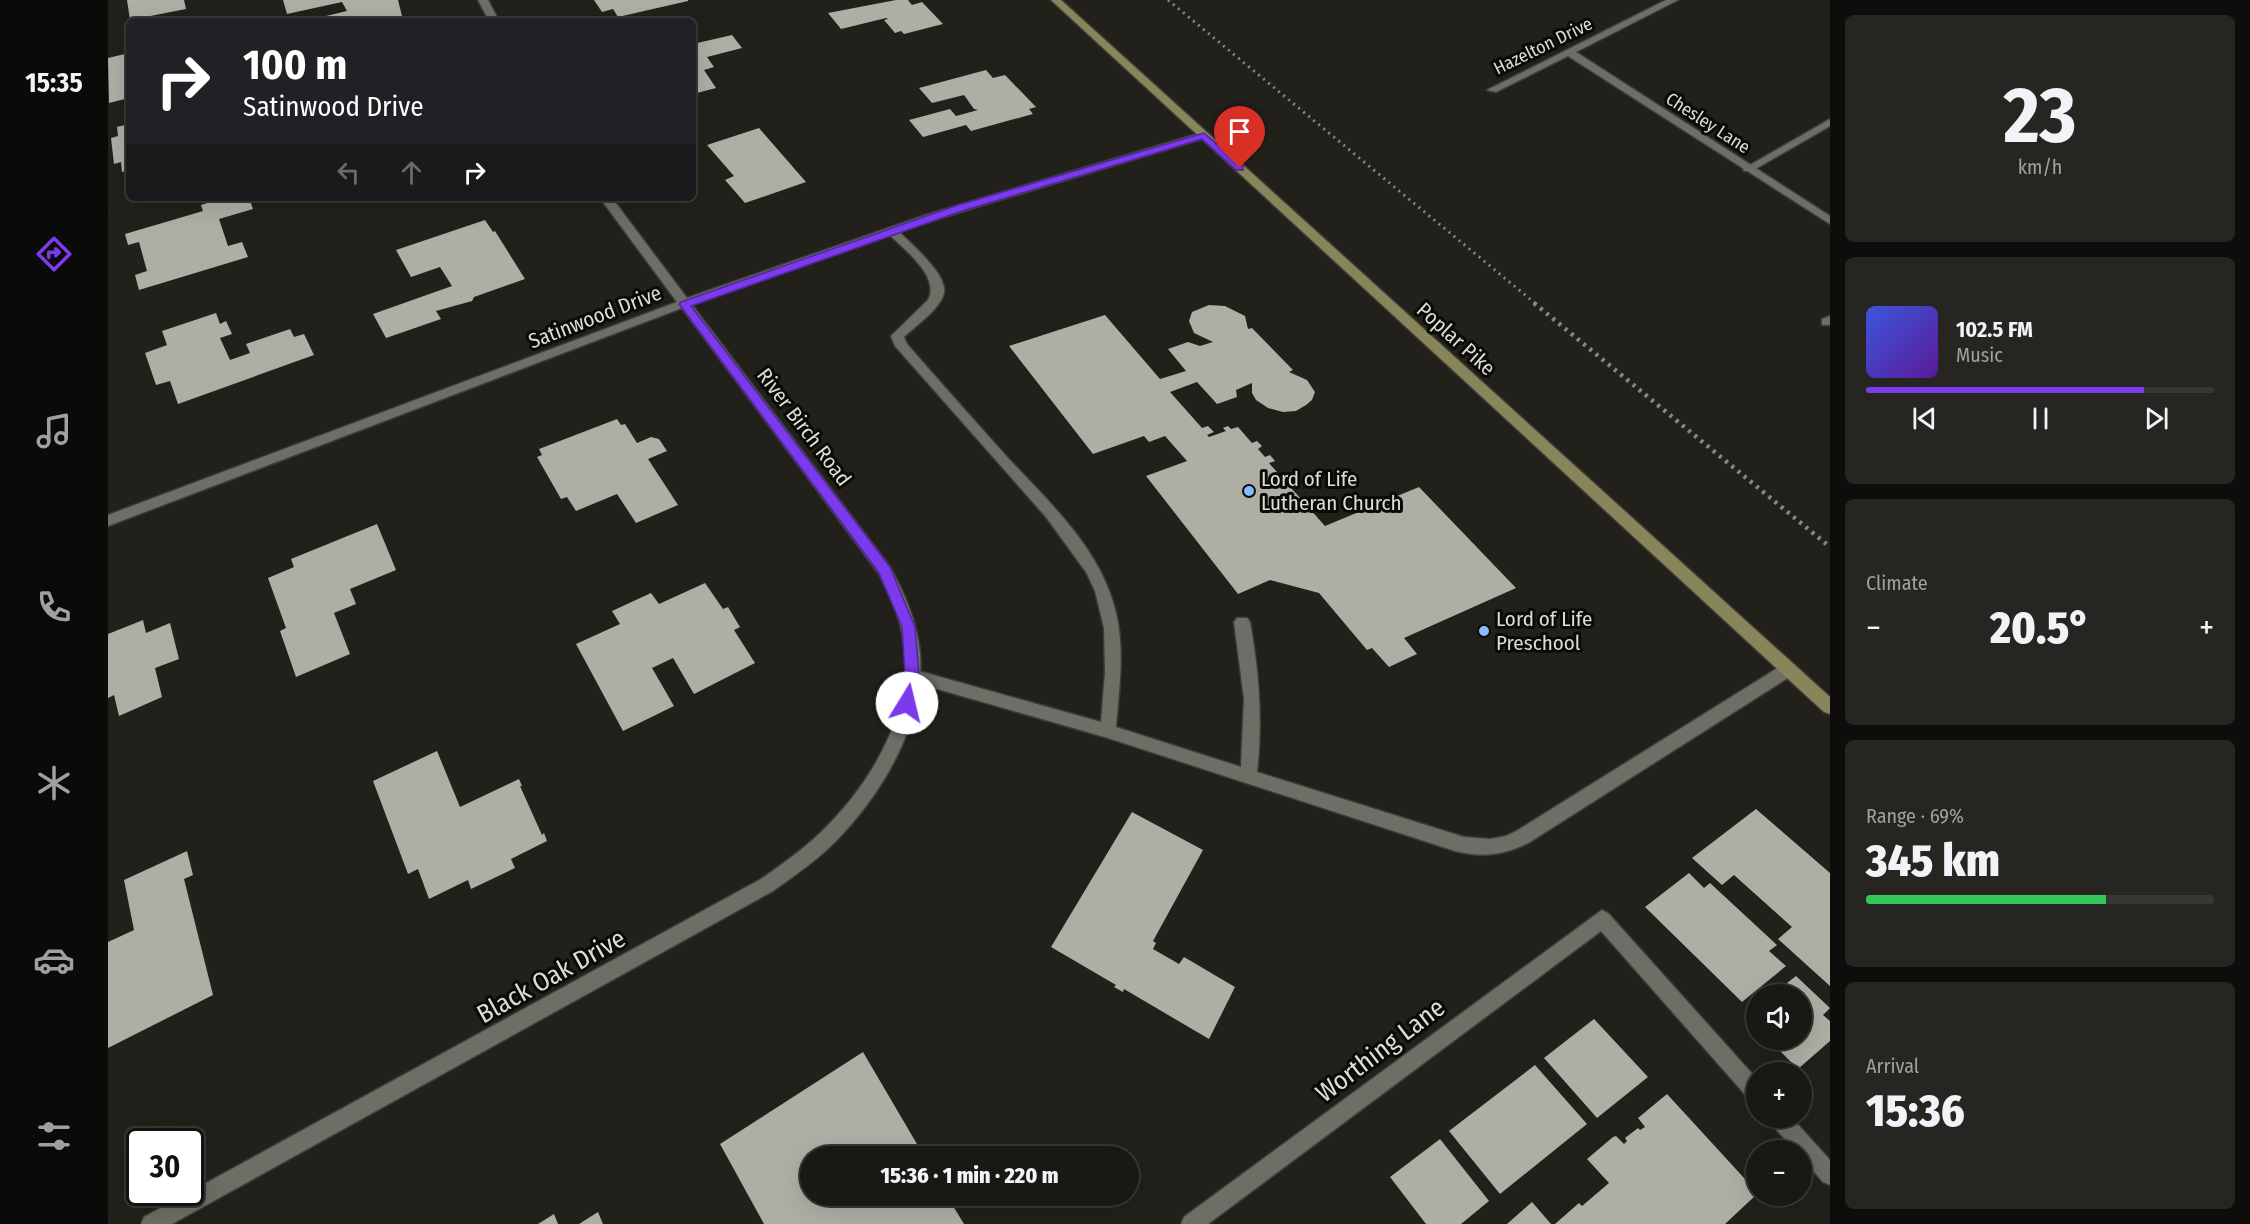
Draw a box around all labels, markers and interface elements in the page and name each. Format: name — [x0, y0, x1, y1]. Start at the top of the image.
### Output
street label: Hazelton Drive — [1490, 13, 1596, 79]
text: 100 m — [243, 40, 347, 90]
icon: right — [144, 42, 222, 120]
text: 15:35 — [25, 67, 83, 99]
text: 23 — [2003, 69, 2077, 163]
street label: Chesley Lane — [1662, 88, 1754, 158]
text: Satinwood Drive — [243, 91, 424, 123]
pin — [1214, 106, 1265, 168]
icon: arrive — [1223, 115, 1256, 148]
text: km/h — [2018, 155, 2062, 179]
icon: left — [332, 156, 365, 189]
icon: ahead — [395, 156, 428, 189]
icon: right — [458, 156, 491, 189]
icon: directions — [33, 233, 75, 275]
street label: Satinwood Drive — [525, 280, 665, 354]
street label: Poplar Pike — [1411, 297, 1501, 381]
text: 102.5 FM — [1956, 316, 2033, 343]
text: Music — [1956, 343, 2003, 367]
street label: River Birch Road — [751, 363, 857, 491]
icon: previous — [1908, 402, 1941, 435]
icon: pause — [2024, 402, 2057, 435]
icon: next — [2140, 402, 2173, 435]
icon: music — [33, 410, 75, 452]
place label: Lord of Life Lutheran Church — [1261, 466, 1402, 516]
marker: Lord of Life Lutheran Church — [1242, 484, 1256, 498]
text: Climate — [1866, 571, 1928, 595]
icon: phone — [33, 586, 75, 628]
text: 20.5° — [1990, 601, 2090, 655]
place label: Lord of Life Preschool — [1496, 606, 1592, 656]
text: − — [1866, 608, 1881, 648]
text: + — [2199, 608, 2214, 648]
marker: Lord of Life Preschool — [1477, 624, 1491, 638]
position arrow — [875, 671, 939, 735]
icon: climate — [33, 762, 75, 804]
text: Range · 69% — [1866, 804, 1964, 828]
text: 345 km — [1866, 834, 2000, 888]
street label: Black Oak Drive — [472, 923, 631, 1030]
icon: car — [33, 939, 75, 981]
map controls — [1746, 984, 1812, 1206]
button: sound — [1746, 984, 1812, 1050]
street label: Worthing Lane — [1310, 992, 1451, 1109]
text: Arrival — [1866, 1054, 1919, 1078]
button: + — [1746, 1062, 1812, 1128]
text: 15:36 — [1866, 1084, 1965, 1138]
icon: filters — [33, 1115, 75, 1157]
speed limit sign: 30 — [126, 1128, 204, 1206]
button: − — [1746, 1140, 1812, 1206]
text: 15:36 · 1 min · 220 m — [881, 1162, 1058, 1189]

